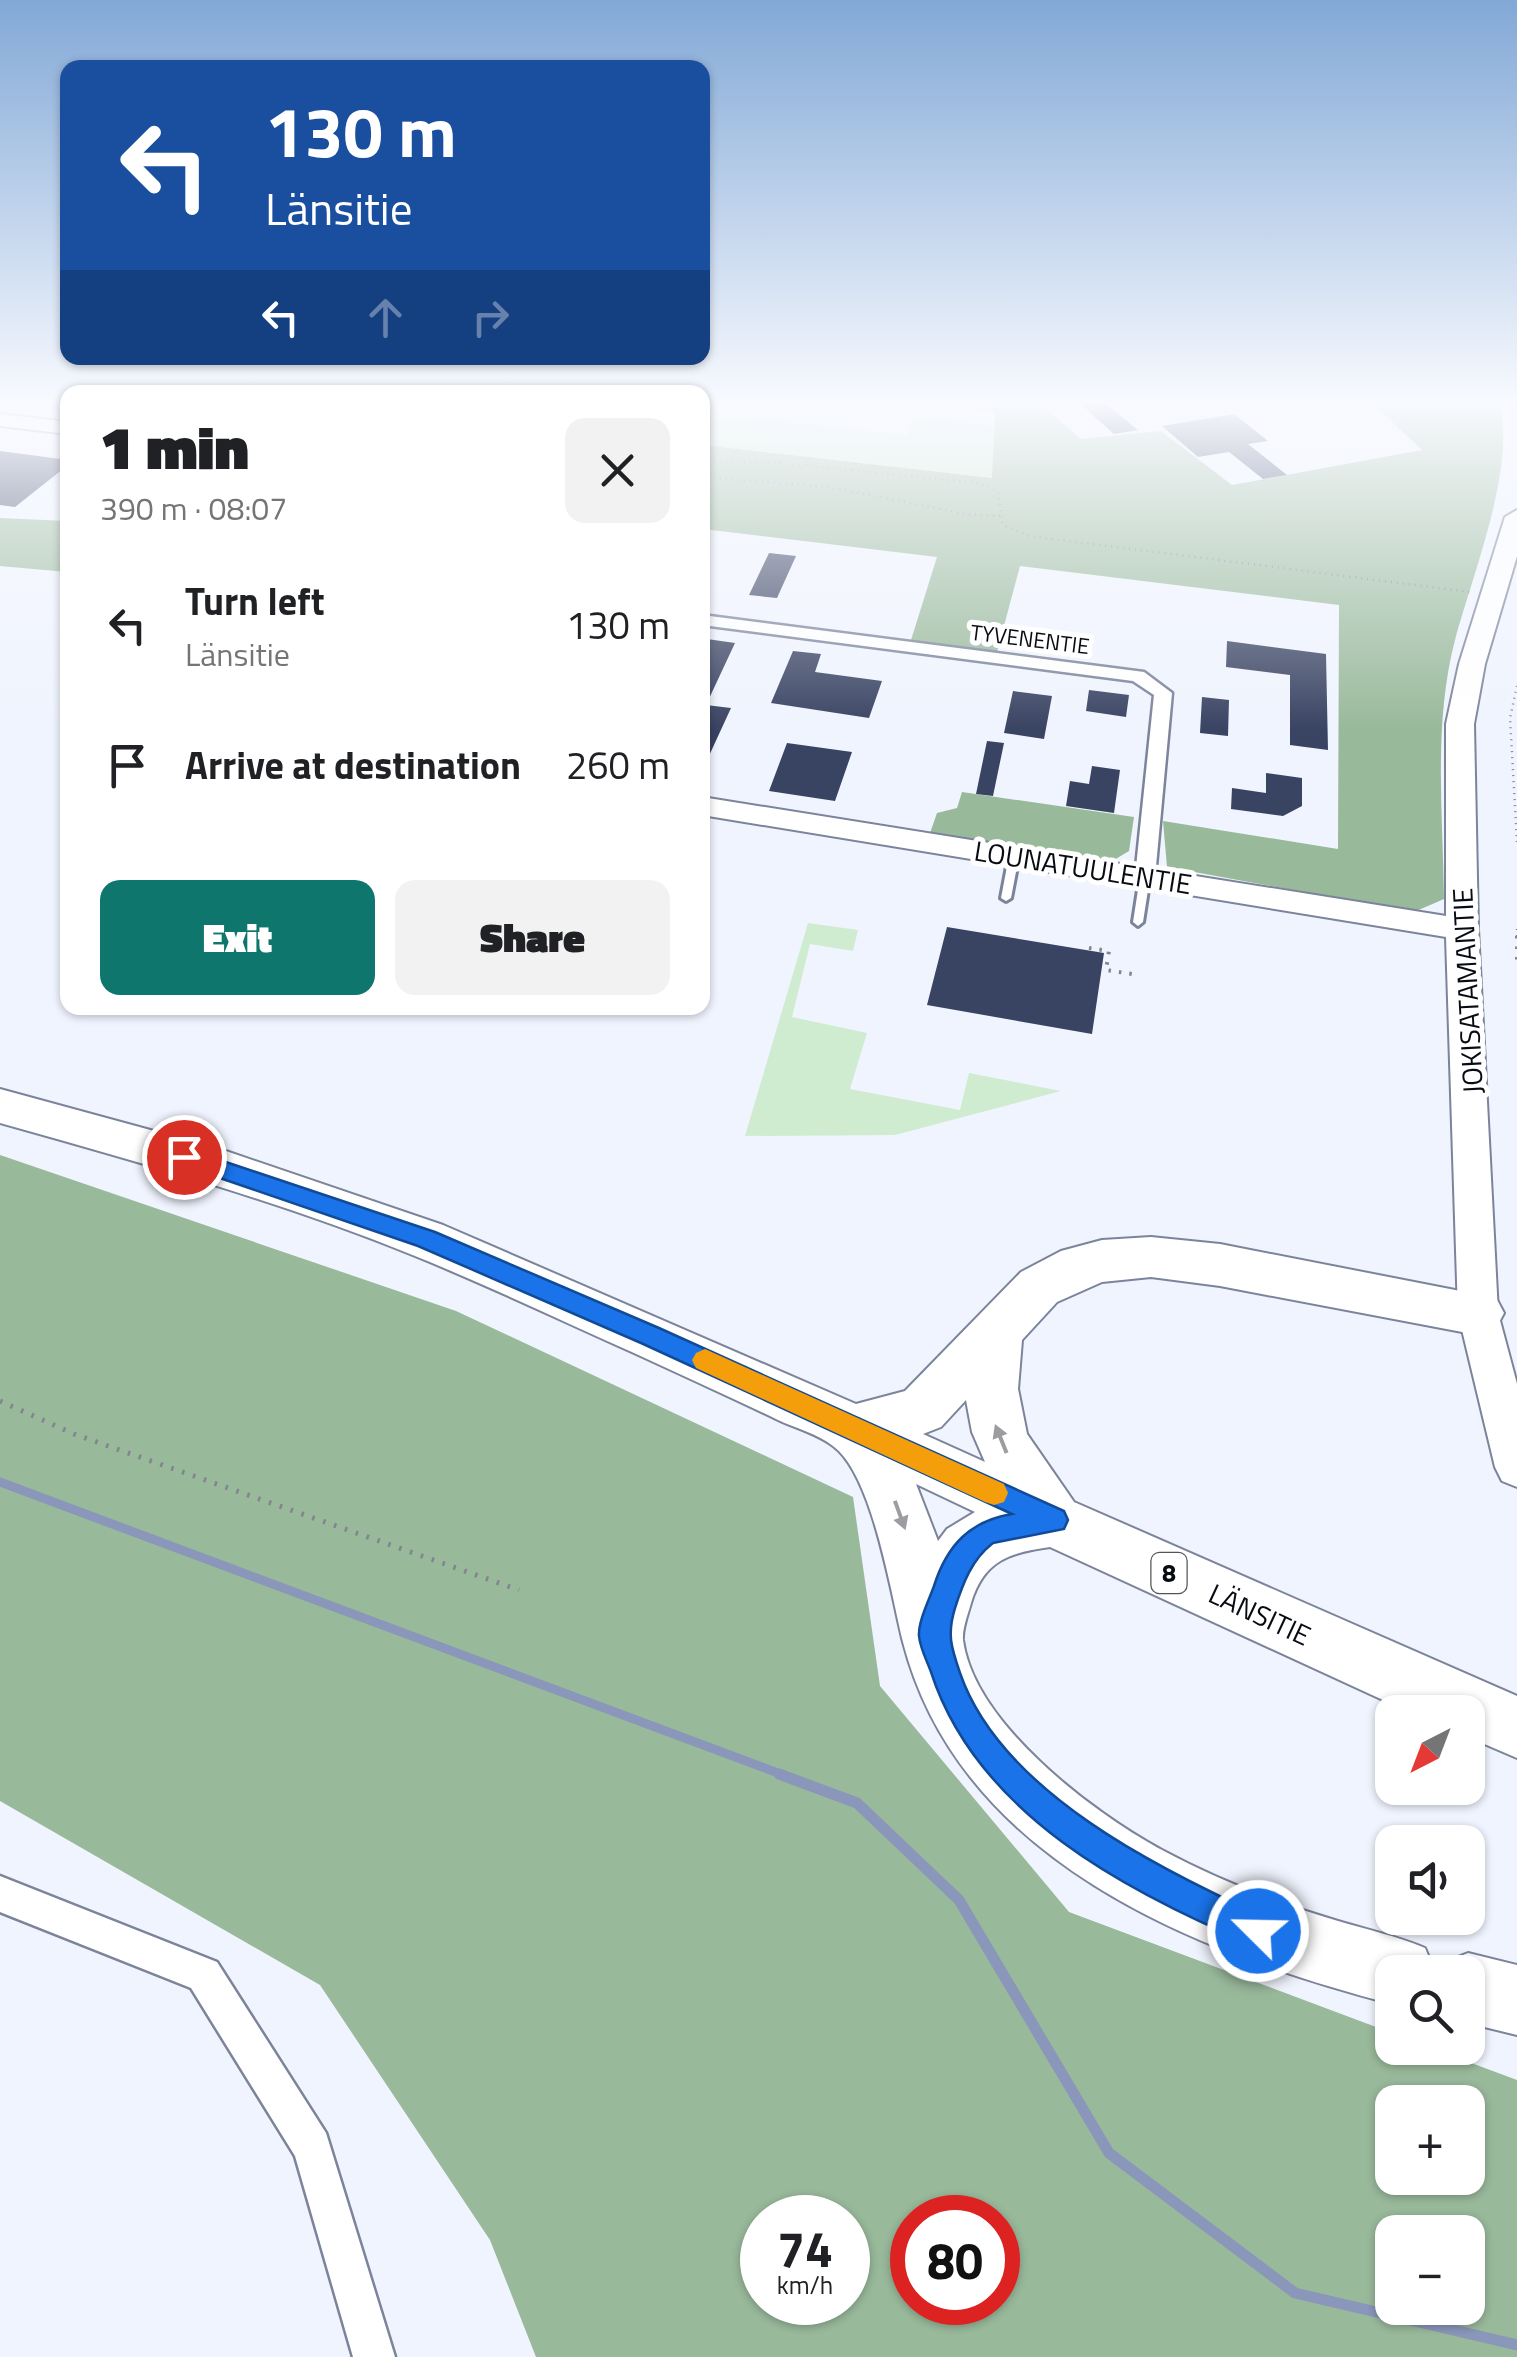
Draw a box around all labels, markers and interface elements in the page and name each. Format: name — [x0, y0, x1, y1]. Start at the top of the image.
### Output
text: 130 m — [265, 78, 457, 184]
icon: left — [100, 100, 230, 230]
text: Länsitie — [265, 174, 412, 242]
icon: left — [253, 290, 308, 345]
icon: ahead — [358, 290, 413, 345]
icon: right — [463, 290, 518, 345]
text: 1 min — [100, 401, 249, 492]
button: close — [565, 418, 670, 523]
text: 390 m · 08:07 — [100, 484, 287, 532]
text: Turn left — [185, 572, 325, 630]
text: 130 m — [566, 596, 670, 654]
icon: left — [100, 598, 155, 653]
street label: TYVENENTIE — [969, 615, 1091, 663]
text: Länsitie — [185, 630, 290, 678]
text: Arrive at destination — [185, 736, 521, 794]
text: 260 m — [566, 736, 670, 794]
icon: arrive — [100, 738, 155, 793]
street label: LOUNATUULENTIE — [971, 829, 1195, 905]
button: Exit — [100, 880, 375, 995]
button: Share — [395, 880, 670, 995]
street label: JOKISATAMANTIE — [1440, 887, 1494, 1095]
pin — [142, 1115, 227, 1200]
icon: arrive — [157, 1130, 212, 1185]
one-way arrow — [993, 1424, 1009, 1454]
one-way arrow — [893, 1501, 908, 1531]
road number: 8 — [1152, 1553, 1186, 1593]
street label: LÄNSITIE — [1202, 1572, 1318, 1656]
north arrow — [1375, 1695, 1485, 1805]
map controls — [1375, 1695, 1485, 2325]
button: sound — [1375, 1825, 1485, 1935]
position arrow — [1206, 1879, 1310, 1983]
button: search — [1375, 1955, 1485, 2065]
button: + — [1375, 2085, 1485, 2195]
speed limit sign: 80 — [890, 2195, 1020, 2325]
text: 74 — [777, 2210, 833, 2286]
button: − — [1375, 2215, 1485, 2325]
text: km/h — [777, 2266, 833, 2304]

